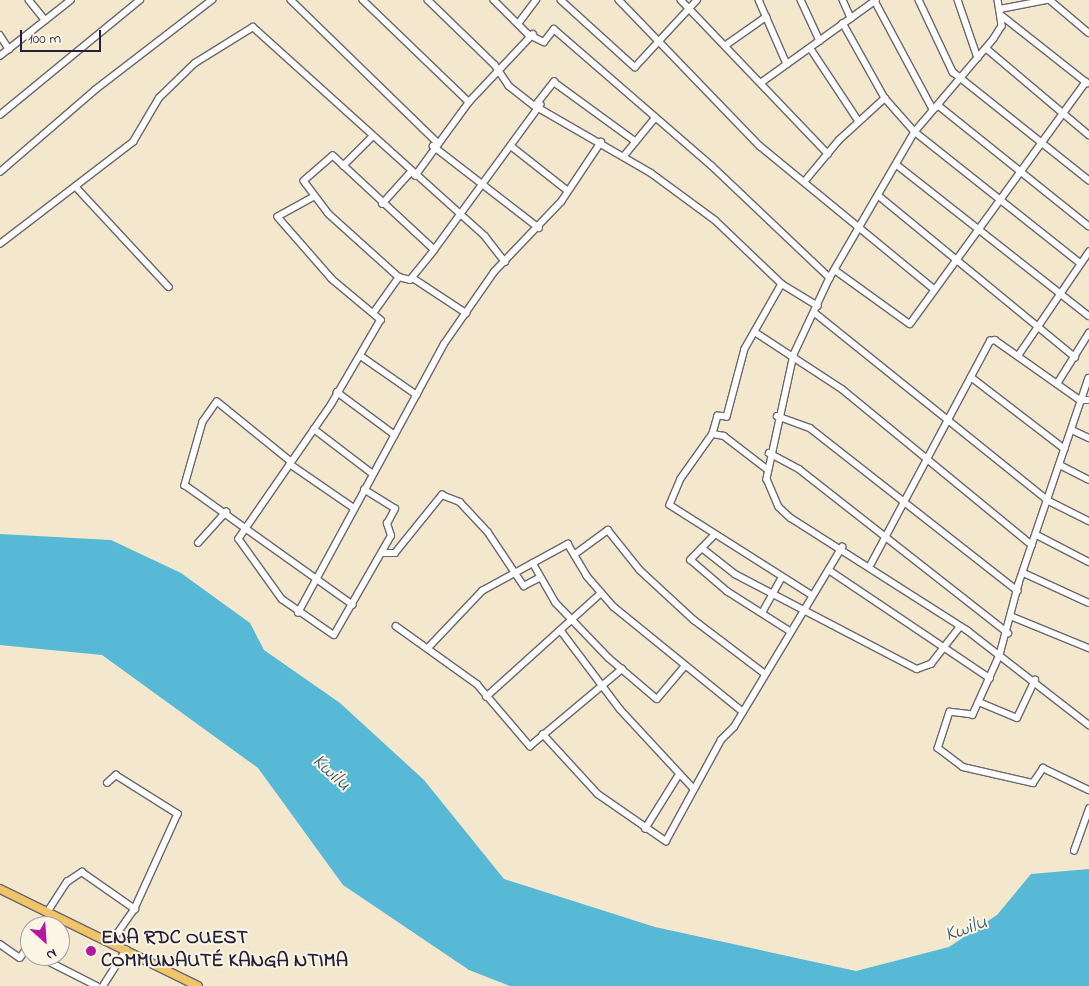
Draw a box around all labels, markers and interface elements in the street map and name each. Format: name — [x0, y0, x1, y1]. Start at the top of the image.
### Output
scale bar — [22, 20, 104, 52]
text: 100 m — [28, 28, 61, 50]
water label: Kwilu — [307, 749, 355, 797]
water label: Kwilu — [941, 910, 991, 948]
north arrow — [20, 916, 70, 966]
place label: ENA RDC OUEST COMMUNAUTÉ KANGA NTIMA — [101, 927, 348, 974]
text: N — [43, 943, 60, 966]
marker: ENA RDC OUEST COMMUNAUTÉ KANGA NTIMA — [85, 945, 97, 957]

